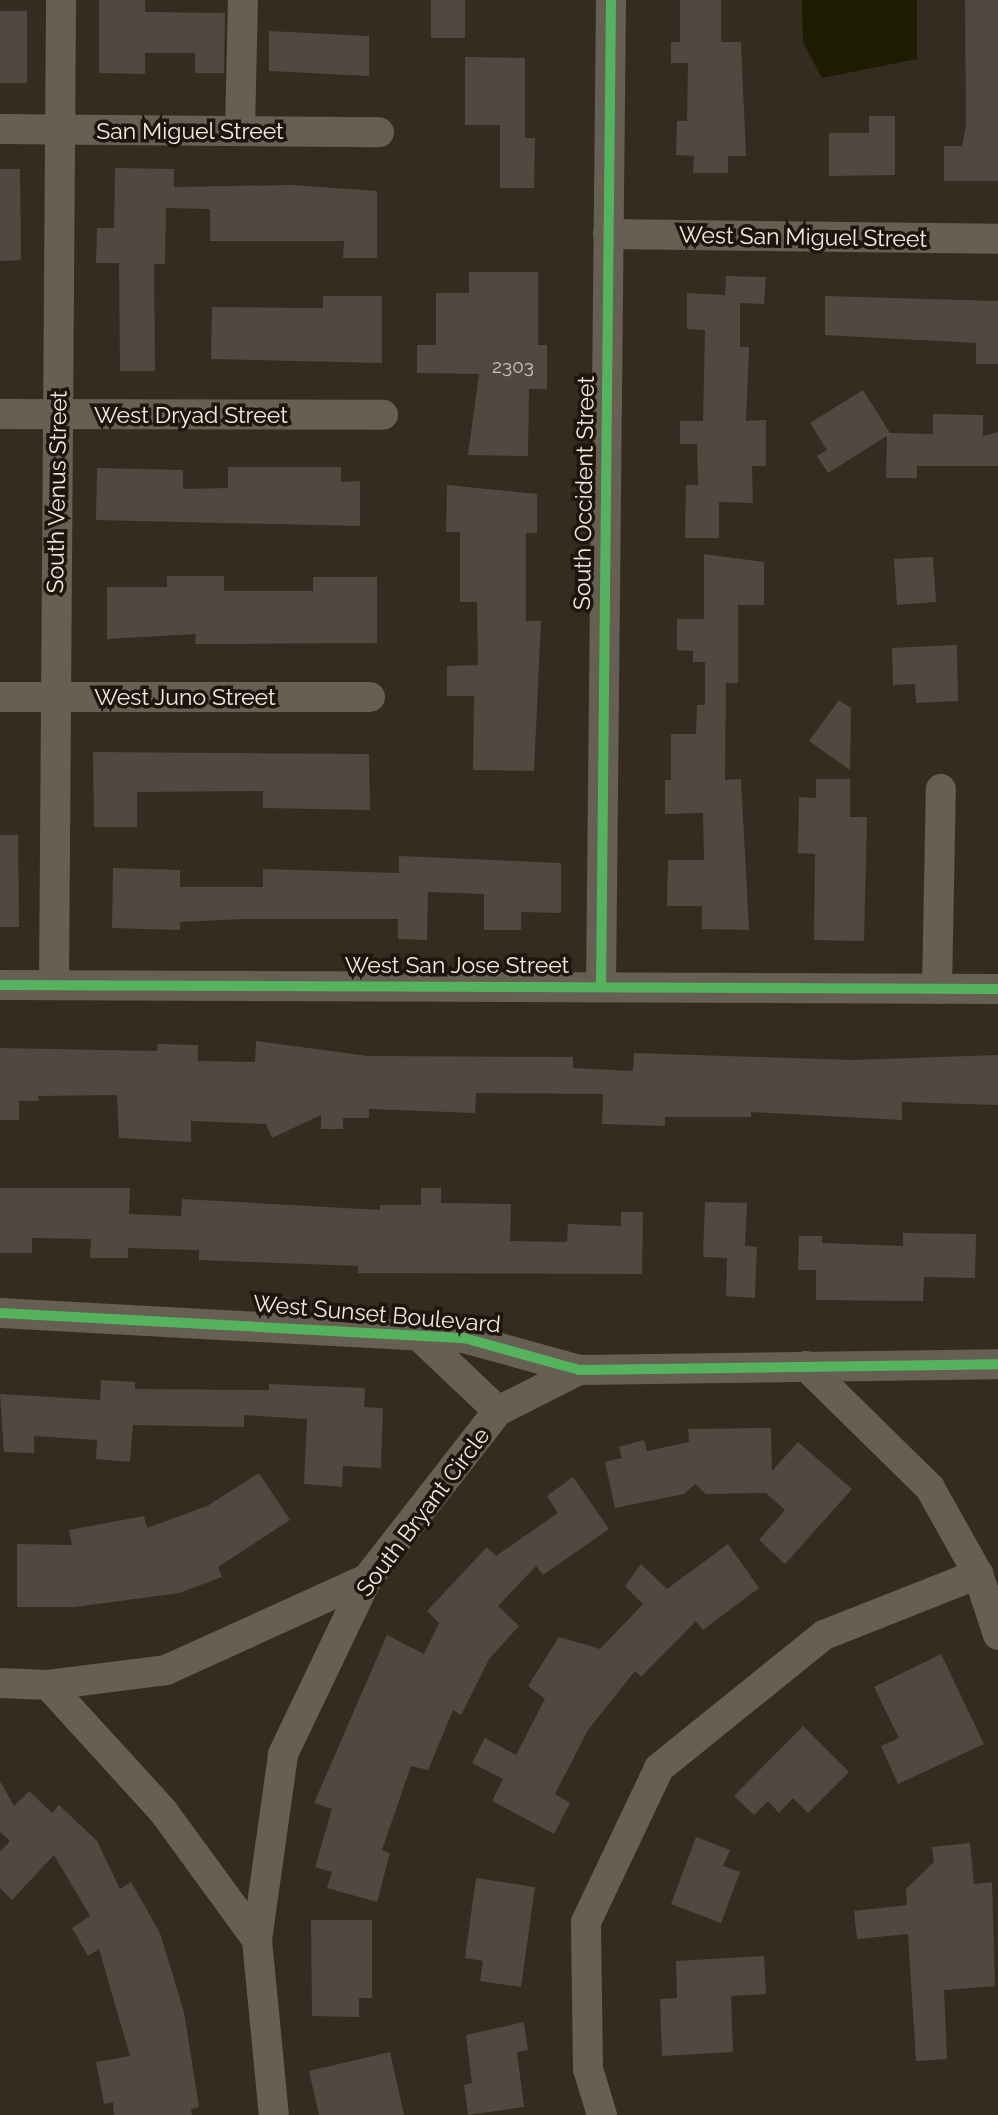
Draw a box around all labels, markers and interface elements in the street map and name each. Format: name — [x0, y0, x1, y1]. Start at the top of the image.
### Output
street label: San Miguel Street — [96, 117, 284, 145]
street label: West San Miguel Street — [678, 221, 928, 253]
house number: 2303 — [492, 356, 534, 378]
street label: South Occident Street — [568, 376, 600, 610]
street label: South Venus Street — [41, 390, 73, 594]
street label: West Dryad Street — [94, 401, 288, 429]
street label: West Juno Street — [94, 683, 276, 711]
street label: West San Jose Street — [344, 951, 570, 979]
street label: West Sunset Boulevard — [252, 1289, 502, 1339]
street label: South Bryant Circle — [351, 1422, 495, 1602]

